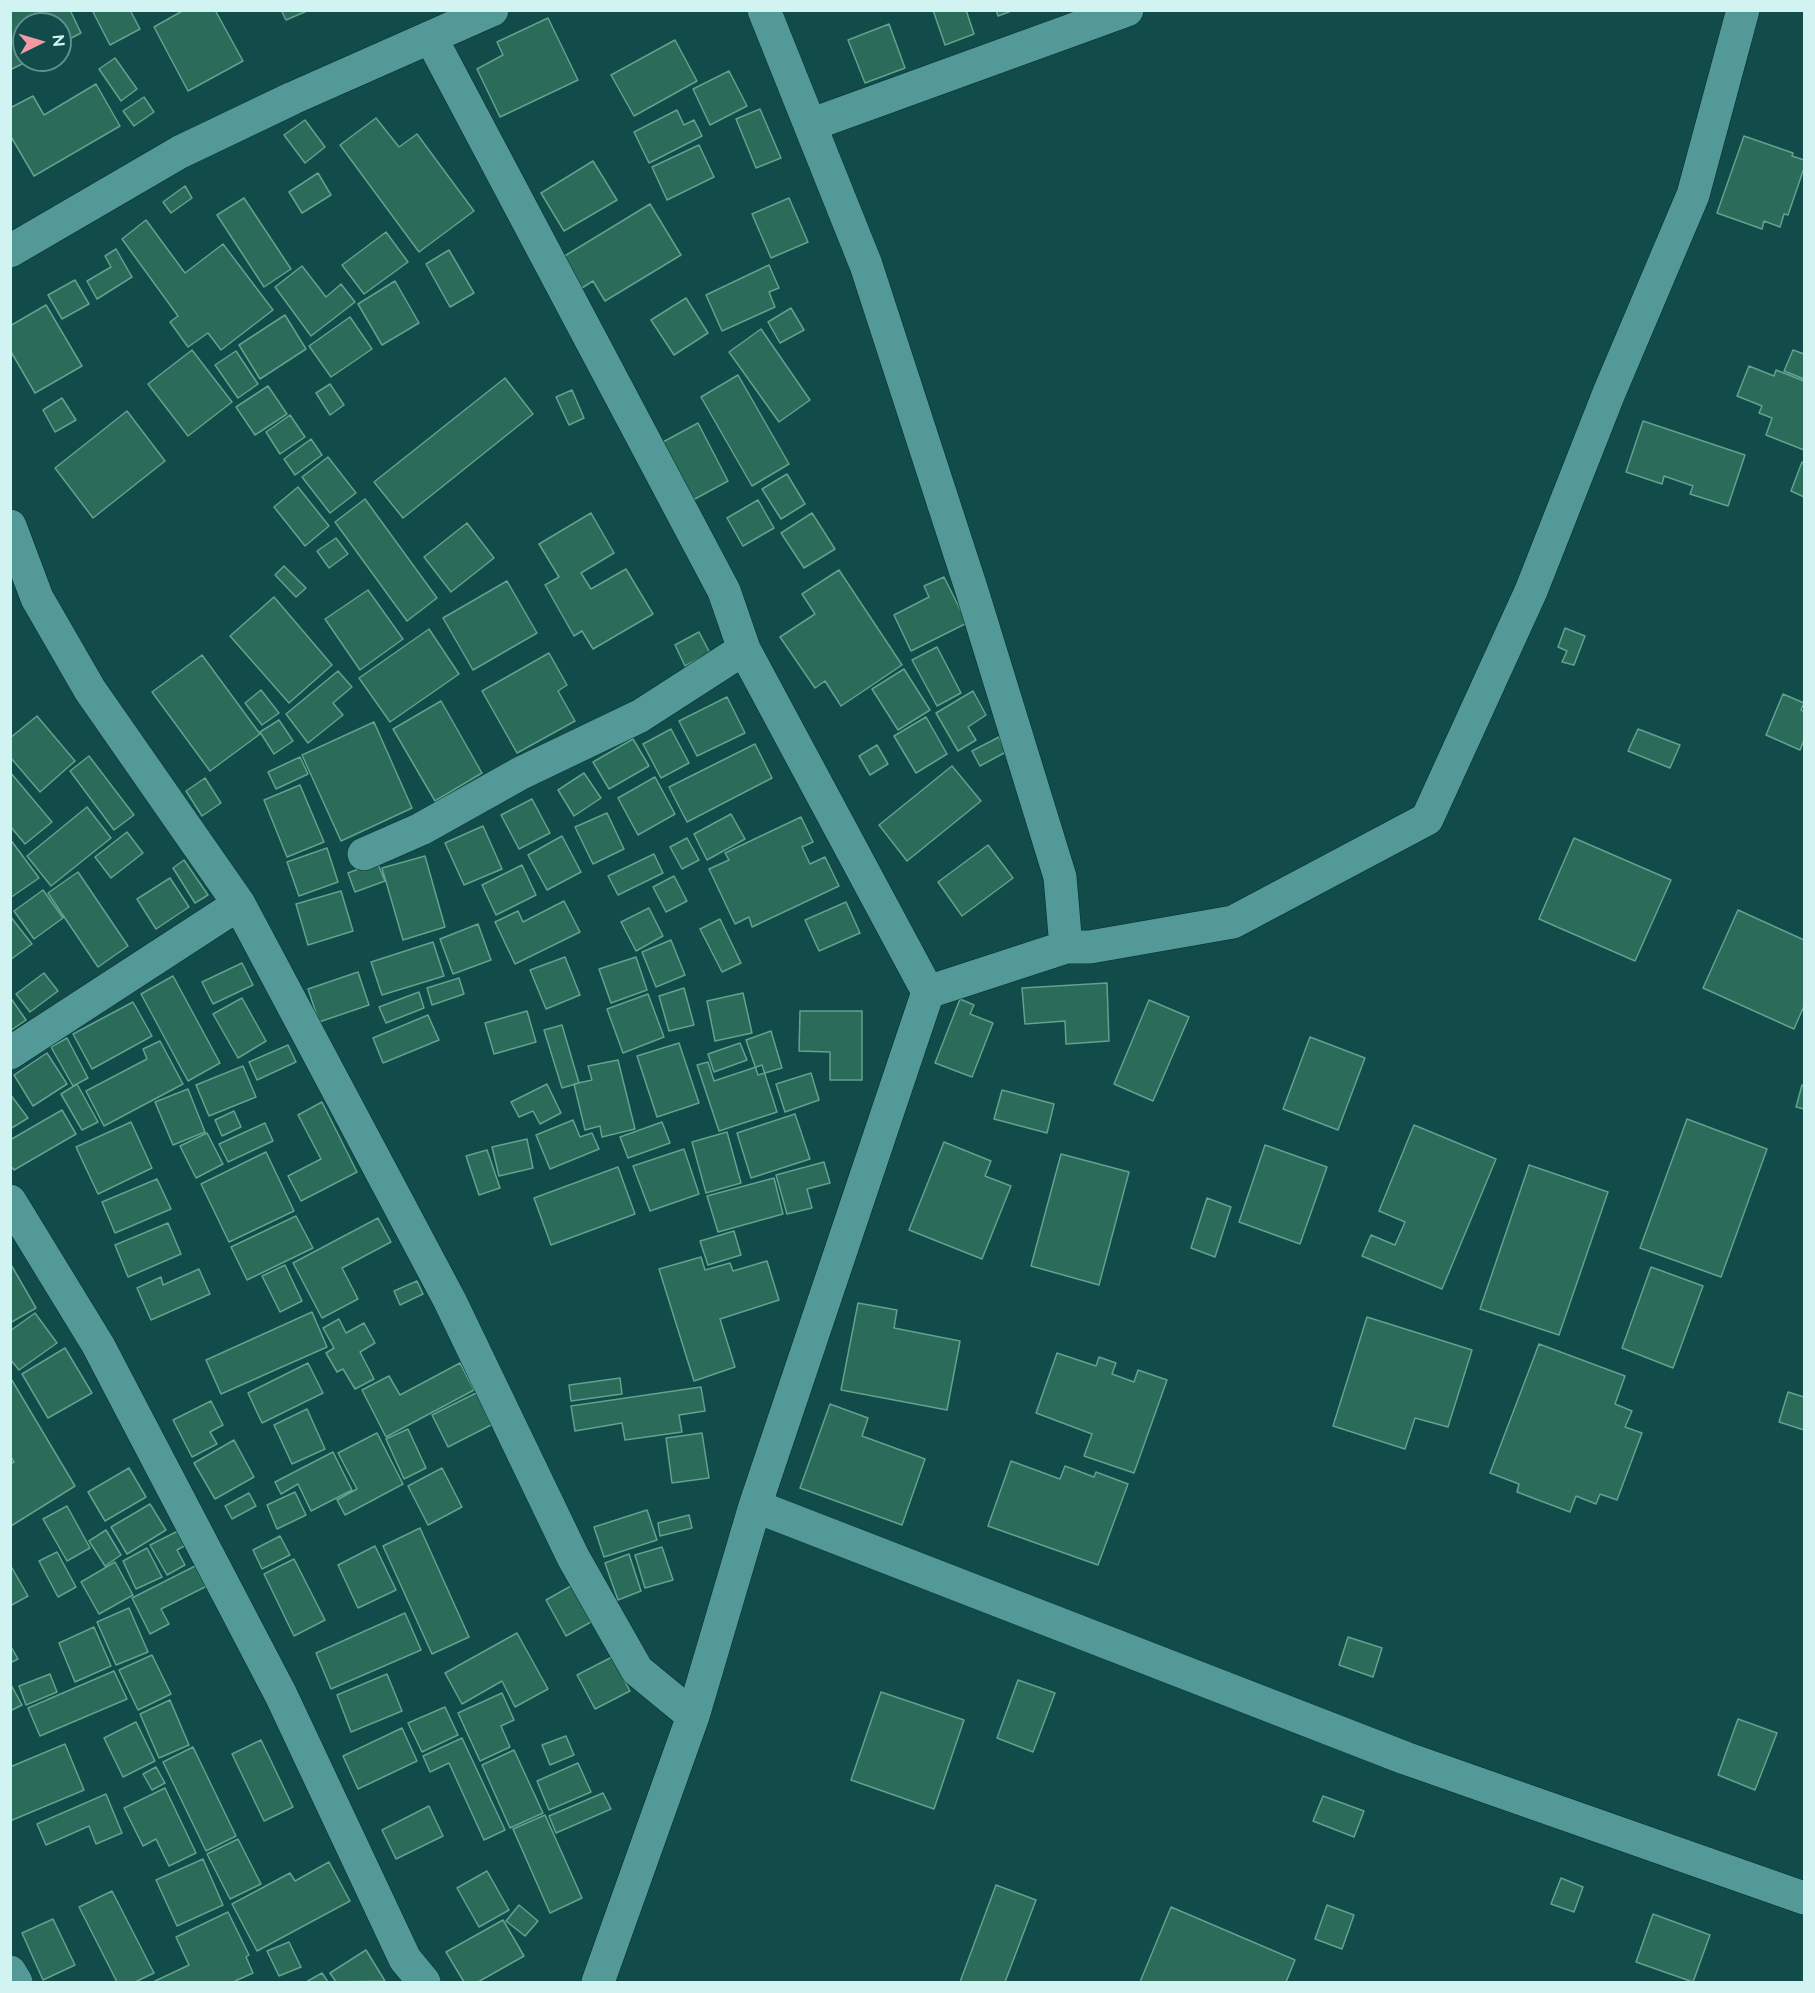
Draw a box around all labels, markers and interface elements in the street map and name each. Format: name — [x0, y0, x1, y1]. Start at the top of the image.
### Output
north arrow — [12, 12, 72, 72]
text: N — [48, 34, 68, 47]

